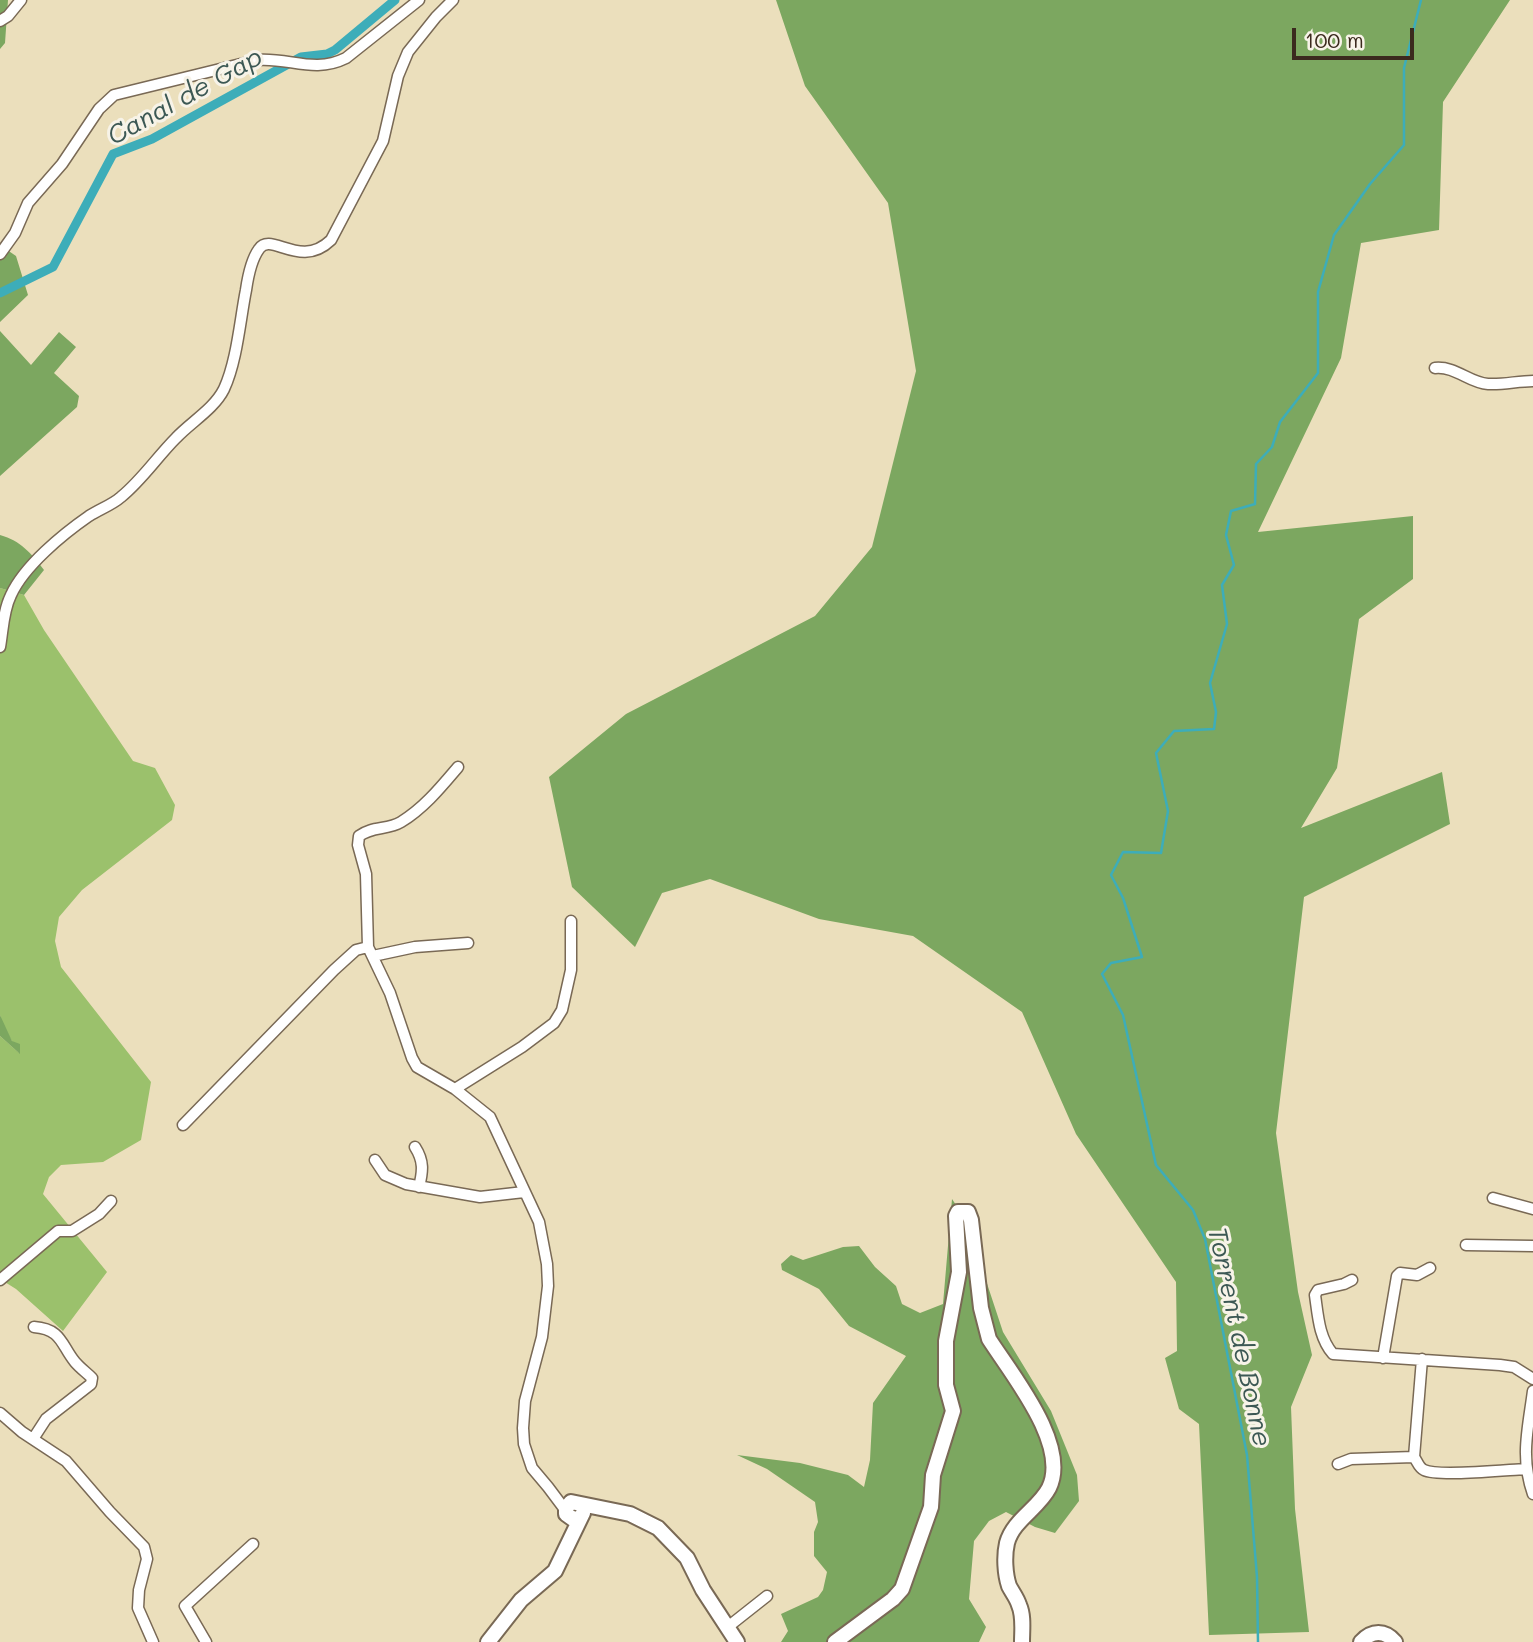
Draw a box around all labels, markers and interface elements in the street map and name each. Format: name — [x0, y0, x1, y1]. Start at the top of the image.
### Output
scale bar — [1295, 14, 1418, 58]
text: 100 m — [1305, 26, 1364, 53]
water label: Canal de Gap — [102, 42, 268, 152]
water label: Torrent de Bonne — [1200, 1224, 1278, 1450]

